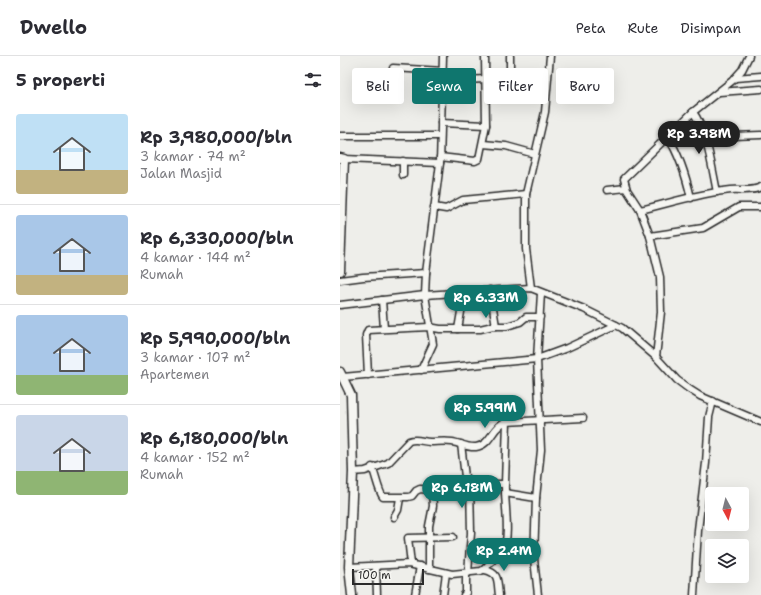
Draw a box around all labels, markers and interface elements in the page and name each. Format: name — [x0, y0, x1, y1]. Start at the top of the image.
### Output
text: Dwello — [20, 15, 87, 40]
text: Peta — [576, 19, 605, 37]
text: Rute — [627, 19, 658, 37]
text: Disimpan — [680, 19, 741, 37]
chip: Beli — [352, 68, 404, 104]
chip: Sewa — [412, 68, 476, 104]
chip: Filter — [484, 68, 548, 104]
chip: Baru — [556, 68, 614, 104]
text: 5 properti — [16, 69, 105, 91]
icon: filters — [302, 69, 324, 91]
pin: Rp 3.98M — [658, 121, 740, 155]
text: Rp 3.98M — [667, 125, 731, 142]
text: Rp 3,980,000/bln — [140, 126, 292, 148]
icon: home — [48, 130, 96, 178]
text: 3 kamar · 74 m² — [140, 148, 246, 165]
text: Jalan Masjid — [140, 165, 222, 182]
text: Rp 6,330,000/bln — [140, 227, 294, 249]
icon: home — [48, 231, 96, 279]
text: 4 kamar · 144 m² — [140, 249, 251, 266]
text: Rumah — [140, 266, 184, 283]
pin: Rp 6.33M — [445, 285, 527, 319]
text: Rp 6.33M — [453, 289, 519, 306]
text: Rp 5,990,000/bln — [140, 327, 290, 349]
icon: home — [48, 331, 96, 379]
text: 3 kamar · 107 m² — [140, 349, 251, 366]
text: Apartemen — [140, 366, 209, 383]
pin: Rp 5.99M — [444, 395, 526, 429]
text: Rp 5.99M — [453, 399, 517, 416]
text: Rp 6,180,000/bln — [140, 427, 288, 449]
icon: home — [48, 431, 96, 479]
text: 4 kamar · 152 m² — [140, 449, 250, 466]
text: Rumah — [140, 466, 184, 483]
pin: Rp 6.18M — [421, 475, 503, 509]
text: Rp 6.18M — [431, 479, 493, 496]
north arrow — [705, 487, 749, 531]
map controls — [705, 487, 749, 583]
pin: Rp 2.4M — [467, 538, 541, 572]
button: layers — [705, 539, 749, 583]
text: Rp 2.4M — [476, 542, 532, 559]
scale bar — [352, 567, 424, 586]
text: 100 m — [358, 568, 391, 583]

